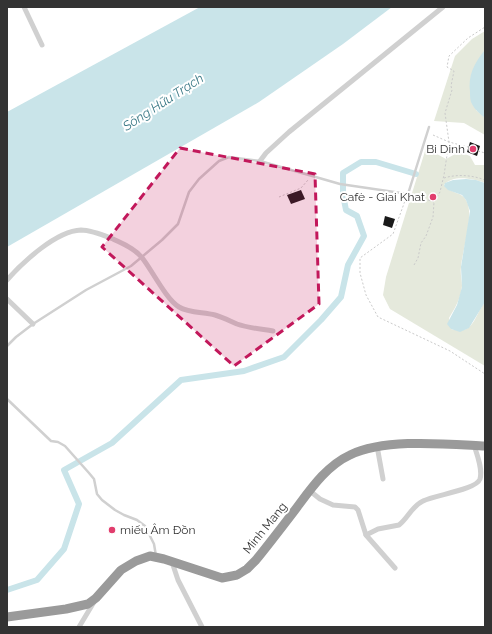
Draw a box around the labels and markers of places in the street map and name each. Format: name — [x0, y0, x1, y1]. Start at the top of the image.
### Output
place label: Bi Dinh — [426, 142, 465, 156]
marker: Bi Dinh — [468, 144, 478, 154]
place label: Cafè - Giai Khat — [340, 190, 425, 204]
marker: Cafè - Giai Khat — [428, 192, 438, 202]
place label: miếu Âm Đồn — [120, 523, 196, 537]
marker: miếu Âm Đồn — [107, 525, 117, 535]

